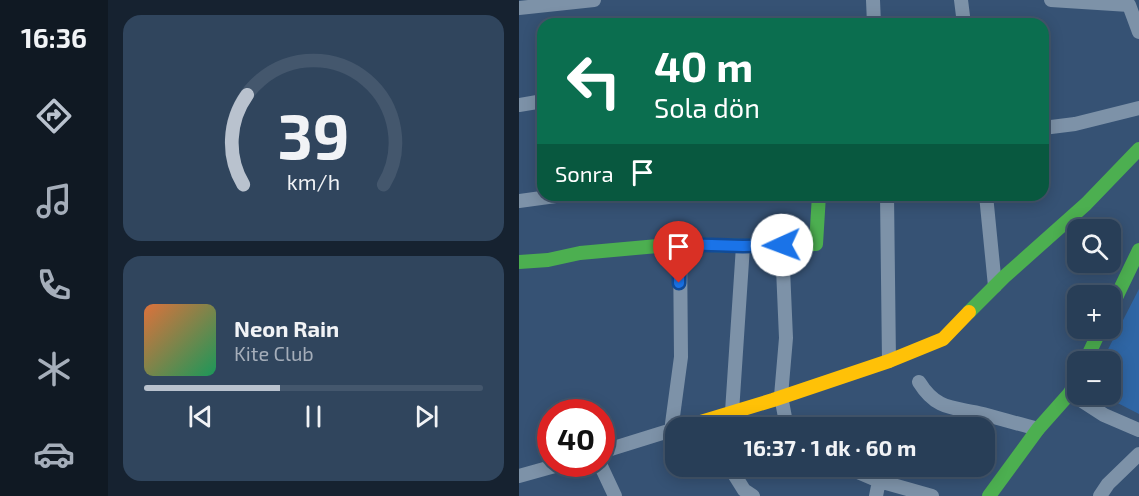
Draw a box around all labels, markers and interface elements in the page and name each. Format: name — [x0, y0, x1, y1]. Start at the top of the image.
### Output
text: 16:36 — [21, 21, 87, 53]
text: 40 m — [654, 40, 753, 90]
icon: left — [555, 42, 633, 120]
text: Sola dön — [654, 91, 760, 123]
icon: directions — [33, 95, 75, 137]
text: 39 — [277, 97, 350, 172]
icon: arrive — [626, 156, 659, 189]
text: Sonra — [555, 160, 614, 186]
text: km/h — [287, 169, 340, 194]
icon: music — [33, 180, 75, 222]
position arrow — [750, 213, 814, 277]
map controls — [1067, 219, 1121, 405]
button: search — [1067, 219, 1121, 273]
pin — [653, 221, 704, 283]
icon: arrive — [662, 230, 695, 263]
icon: phone — [33, 264, 75, 306]
button: + — [1067, 285, 1121, 339]
text: Neon Rain — [234, 315, 339, 341]
text: Kite Club — [234, 341, 314, 365]
icon: climate — [33, 348, 75, 390]
button: − — [1067, 351, 1121, 405]
speed limit sign: 40 — [537, 399, 615, 477]
icon: previous — [184, 400, 217, 433]
icon: pause — [297, 400, 330, 433]
icon: next — [410, 400, 443, 433]
icon: car — [33, 433, 75, 475]
text: 16:37 · 1 dk · 60 m — [744, 434, 916, 460]

